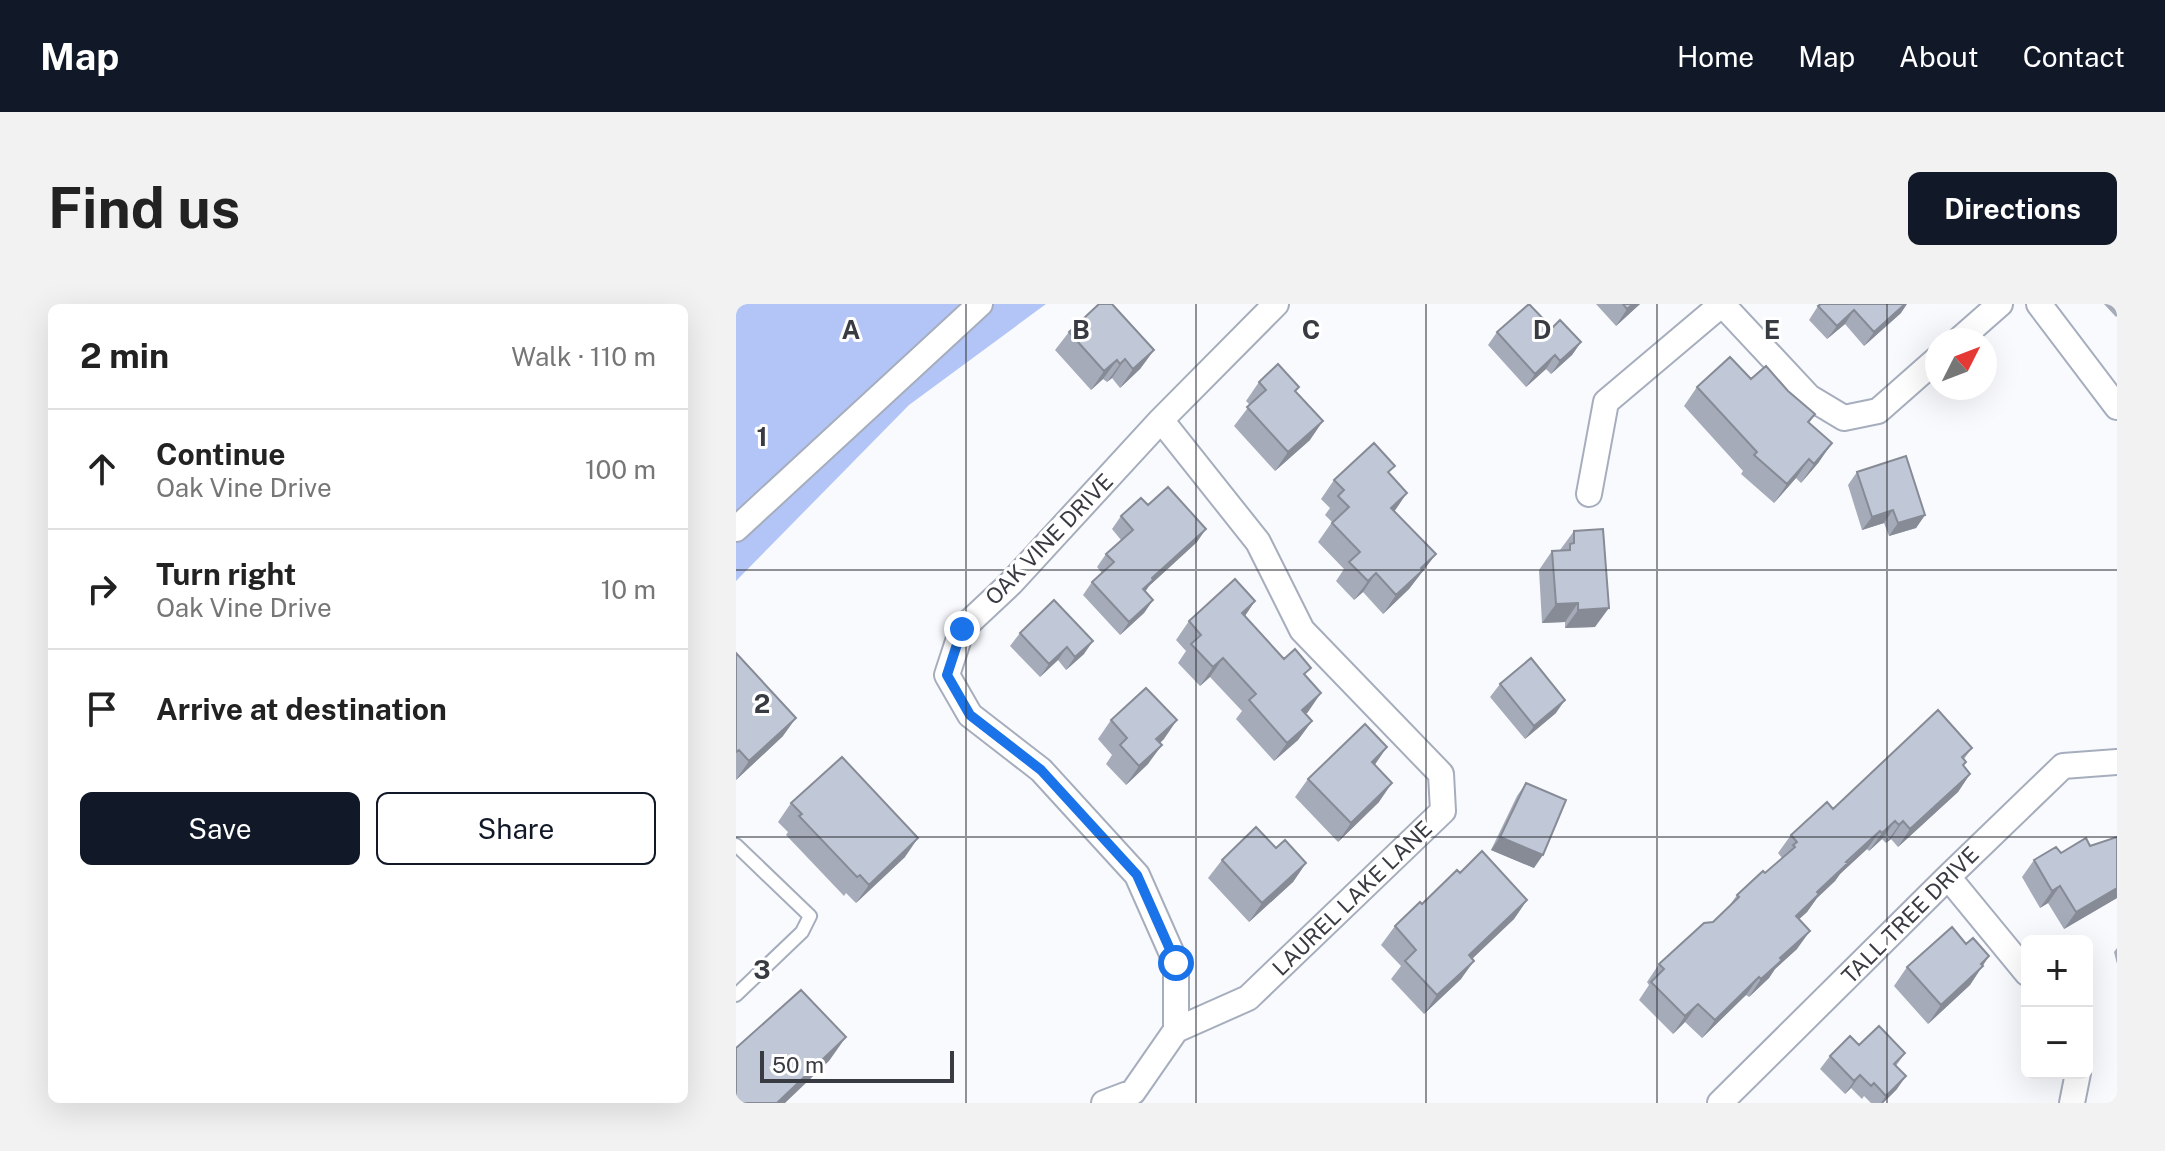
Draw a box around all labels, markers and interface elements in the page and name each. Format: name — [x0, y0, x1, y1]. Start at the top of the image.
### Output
text: Map — [40, 34, 119, 79]
text: Home — [1677, 40, 1754, 73]
text: Map — [1798, 40, 1855, 73]
text: About — [1899, 40, 1979, 73]
text: Contact — [2023, 40, 2125, 73]
button: Directions — [1908, 172, 2117, 245]
text: Find us — [48, 175, 240, 241]
text: A — [842, 314, 861, 345]
text: B — [1072, 314, 1090, 345]
text: C — [1302, 314, 1320, 345]
text: D — [1533, 314, 1551, 345]
text: E — [1764, 314, 1780, 345]
north arrow — [1925, 328, 1997, 400]
text: 2 min — [80, 336, 169, 376]
text: Walk · 110 m — [511, 341, 656, 372]
text: 1 — [756, 421, 768, 452]
text: Continue — [156, 436, 286, 472]
icon: ahead — [80, 447, 124, 491]
text: 100 m — [585, 454, 656, 485]
street label: OAK VINE DRIVE — [980, 468, 1118, 610]
text: Oak Vine Drive — [156, 472, 332, 503]
text: Turn right — [156, 556, 296, 592]
icon: right — [80, 567, 124, 611]
text: 10 m — [601, 574, 656, 605]
text: Oak Vine Drive — [156, 592, 332, 623]
route end — [944, 611, 980, 647]
icon: arrive — [80, 687, 124, 731]
text: 2 — [754, 688, 770, 719]
text: Arrive at destination — [156, 691, 447, 727]
button: Save — [80, 792, 360, 865]
button: Share — [376, 792, 656, 865]
street label: LAUREL LAKE LANE — [1267, 815, 1437, 981]
street label: TALL TREE DRIVE — [1836, 841, 1984, 989]
map controls — [2021, 935, 2093, 1079]
button: + — [2021, 935, 2093, 1007]
route start — [1158, 945, 1194, 981]
text: 3 — [753, 954, 771, 985]
button: − — [2021, 1007, 2093, 1079]
scale bar — [760, 1047, 954, 1083]
text: 50 m — [772, 1052, 824, 1078]

